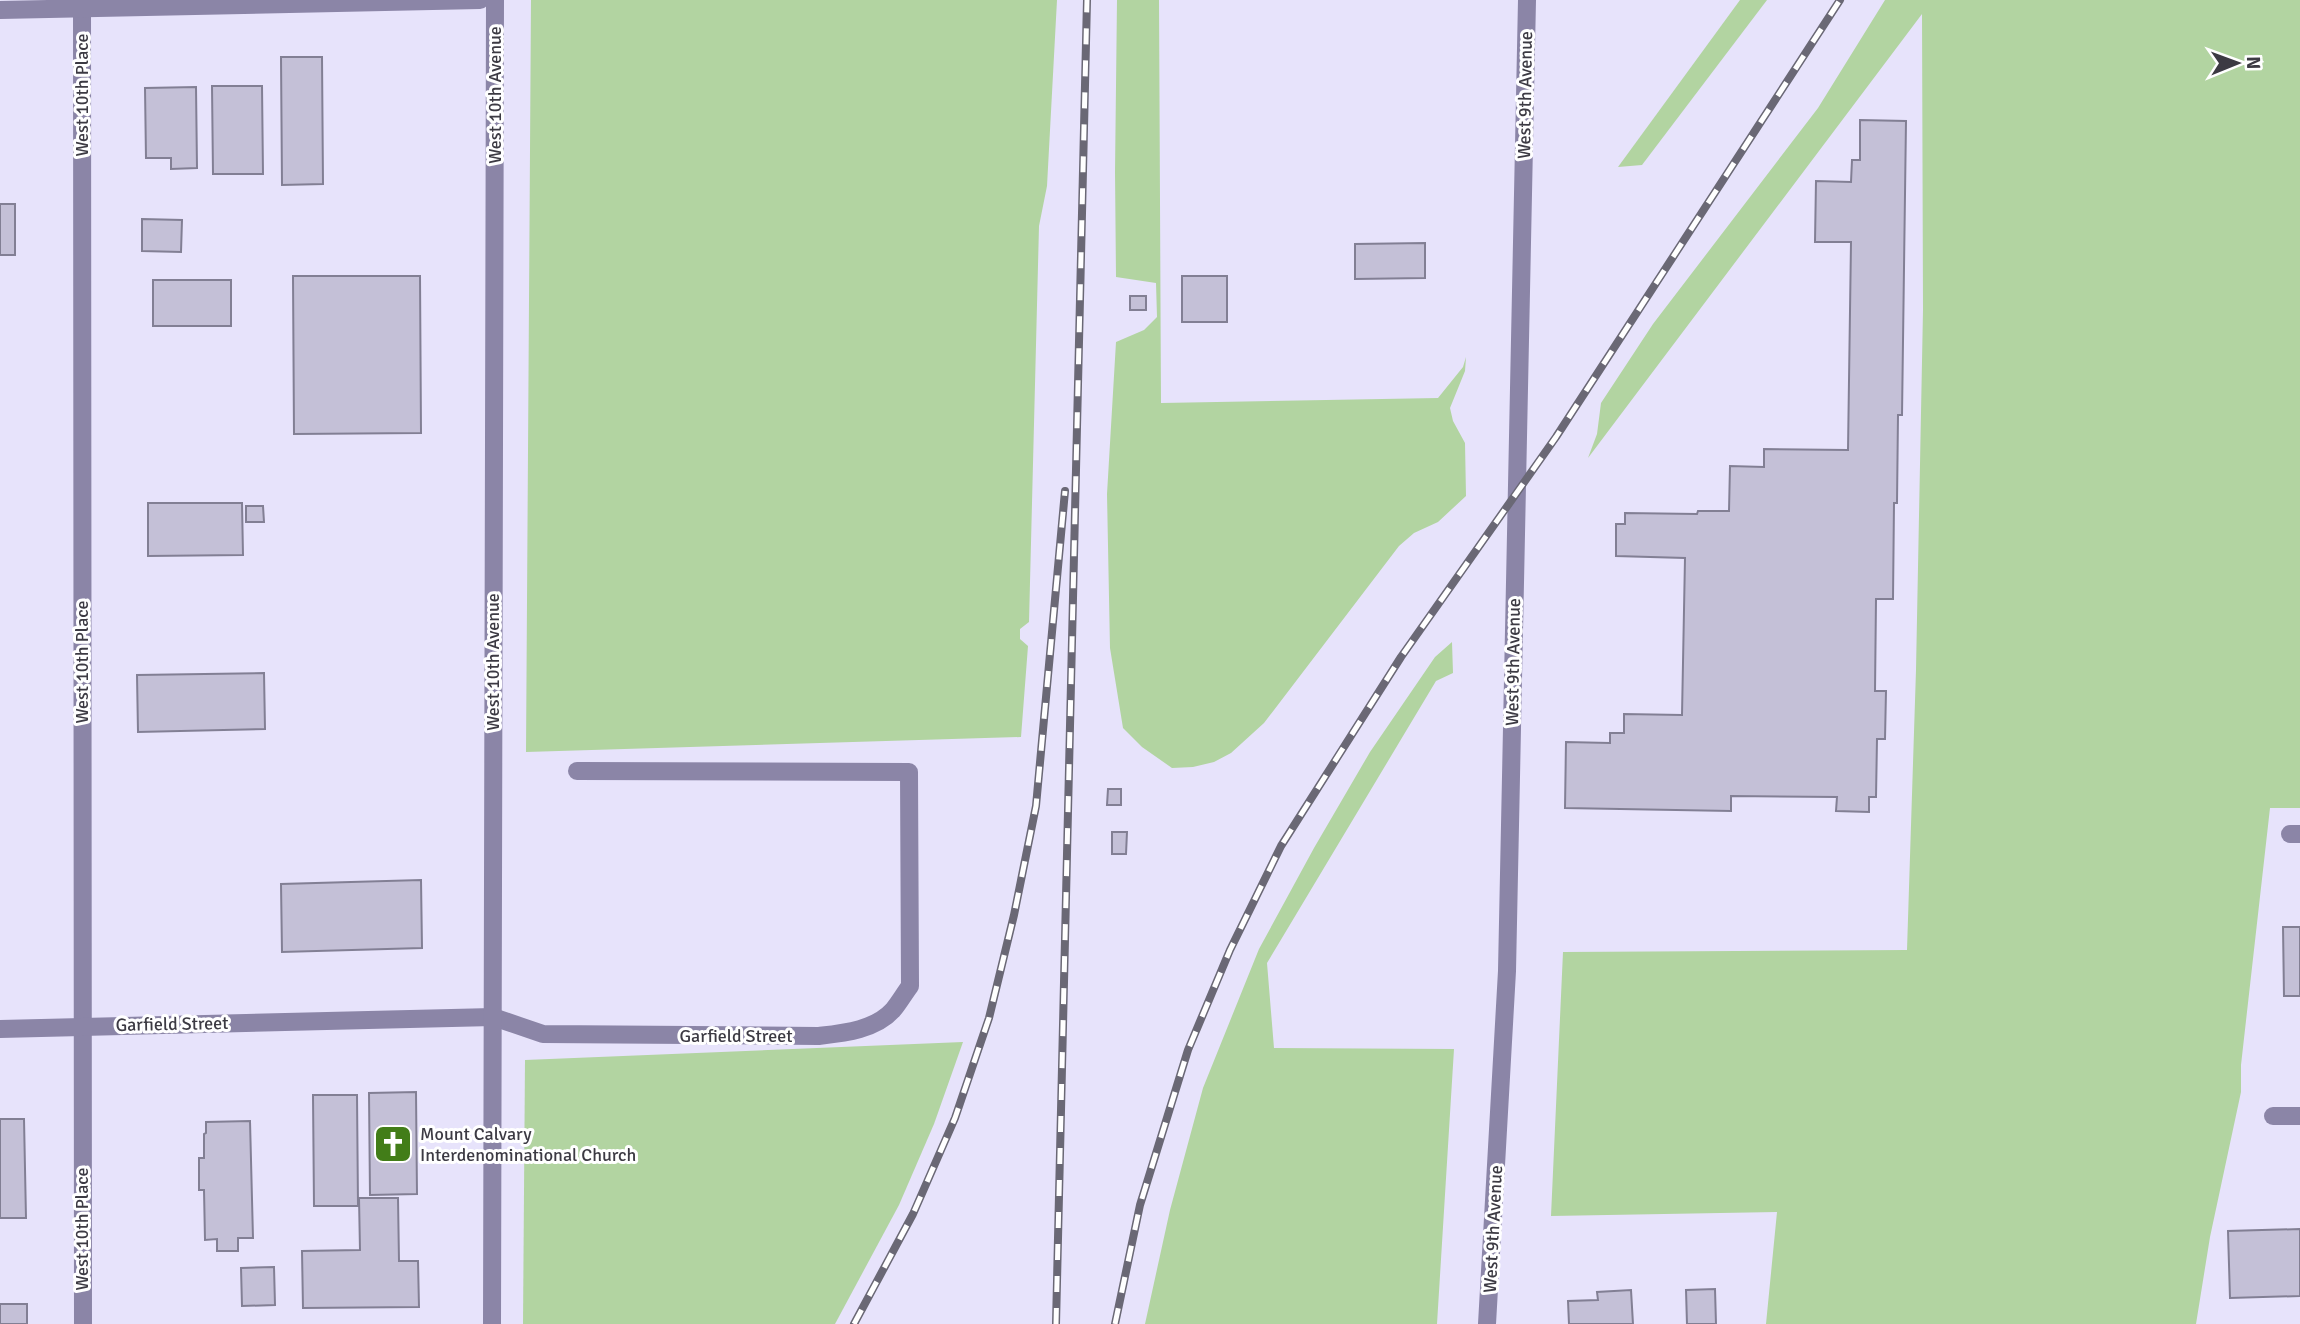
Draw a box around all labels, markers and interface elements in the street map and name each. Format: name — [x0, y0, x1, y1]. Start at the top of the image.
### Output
street label: West 10th Avenue — [484, 26, 506, 164]
north arrow — [2202, 28, 2272, 98]
street label: West 9th Avenue — [1513, 31, 1537, 159]
street label: West 10th Place — [71, 33, 93, 157]
text: N — [2241, 56, 2265, 70]
street label: West 10th Avenue — [482, 593, 504, 731]
street label: West 9th Avenue — [1501, 598, 1525, 726]
street label: West 10th Place — [71, 600, 93, 724]
street label: Garfield Street — [115, 1012, 229, 1036]
street label: Garfield Street — [680, 1025, 792, 1047]
church icon: Mount Calvary Interdenominational Church — [372, 1123, 414, 1165]
place label: Mount Calvary Interdenominational Church — [420, 1123, 636, 1166]
street label: West 9th Avenue — [1479, 1165, 1507, 1293]
street label: West 10th Place — [71, 1167, 93, 1291]

